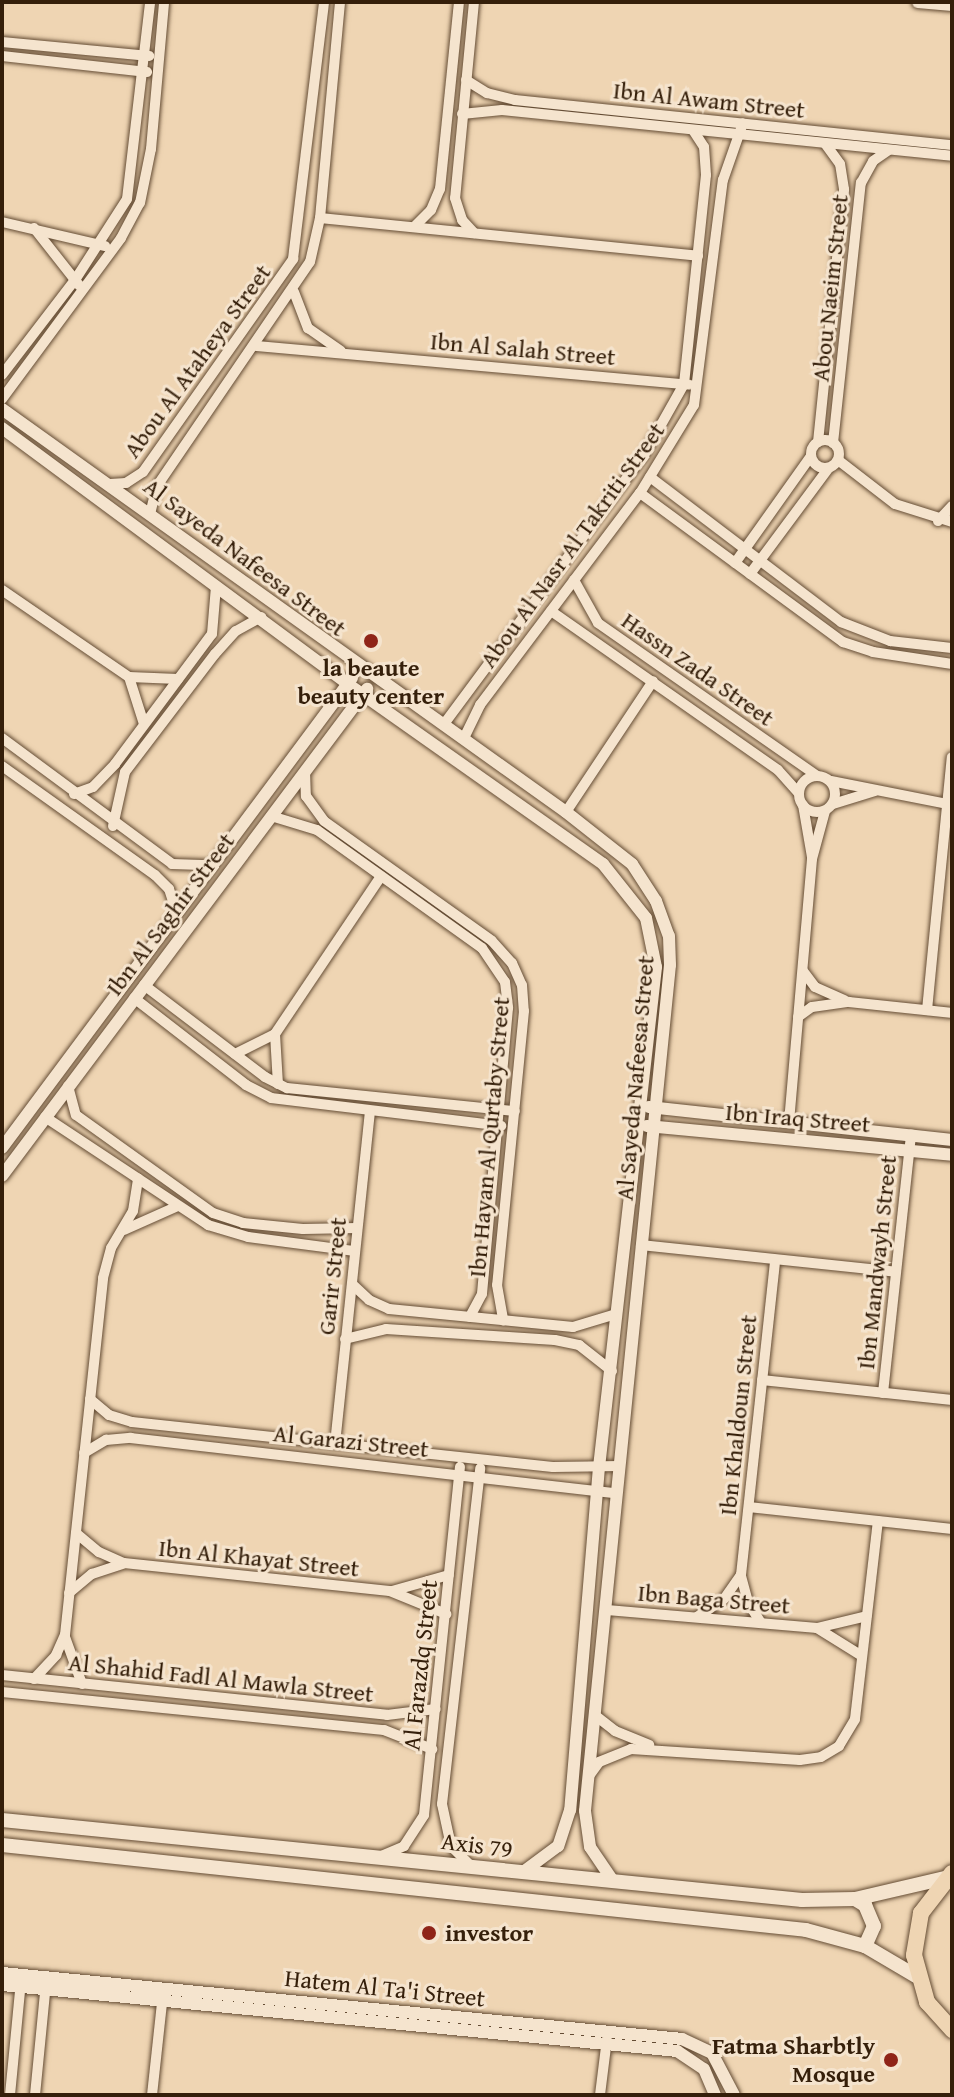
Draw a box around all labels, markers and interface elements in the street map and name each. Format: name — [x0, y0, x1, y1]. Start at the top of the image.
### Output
street label: Ibn Al Awam Street — [612, 76, 806, 124]
street label: Abou Naeim Street — [806, 193, 854, 383]
street label: Abou Al Ataheya Street — [117, 259, 277, 463]
street label: Ibn Al Salah Street — [429, 327, 617, 371]
street label: Abou Al Nasr Al Takriti Street — [473, 417, 671, 673]
street label: Al Sayeda Nafeesa Street — [138, 471, 352, 643]
street label: Hassn Zada Street — [616, 606, 780, 732]
marker: la beaute beauty center — [362, 632, 380, 650]
place label: la beaute beauty center — [298, 654, 444, 710]
street label: Ibn Al Saghir Street — [99, 827, 241, 1001]
street label: Al Sayeda Nafeesa Street — [610, 954, 660, 1202]
street label: Ibn Hayan Al Qurtaby Street — [462, 995, 516, 1279]
street label: Ibn Iraq Street — [724, 1097, 872, 1139]
street label: Ibn Mandwayh Street — [851, 1153, 903, 1371]
street label: Garir Street — [312, 1216, 352, 1336]
street label: Ibn Khaldoun Street — [713, 1313, 763, 1517]
street label: Al Garazi Street — [272, 1419, 430, 1463]
street label: Ibn Al Khayat Street — [157, 1533, 361, 1583]
street label: Al Farazdq Street — [397, 1578, 443, 1752]
street label: Ibn Baga Street — [637, 1578, 791, 1620]
street label: Al Shahid Fadl Al Mawla Street — [67, 1648, 375, 1708]
street label: Axis 79 — [440, 1826, 514, 1864]
place label: investor — [445, 1919, 533, 1947]
marker: investor — [420, 1924, 438, 1942]
street label: Hatem Al Ta'i Street — [283, 1963, 487, 2013]
place label: Fatma Sharbtly Mosque — [712, 2032, 875, 2088]
marker: Fatma Sharbtly Mosque — [882, 2051, 900, 2069]

